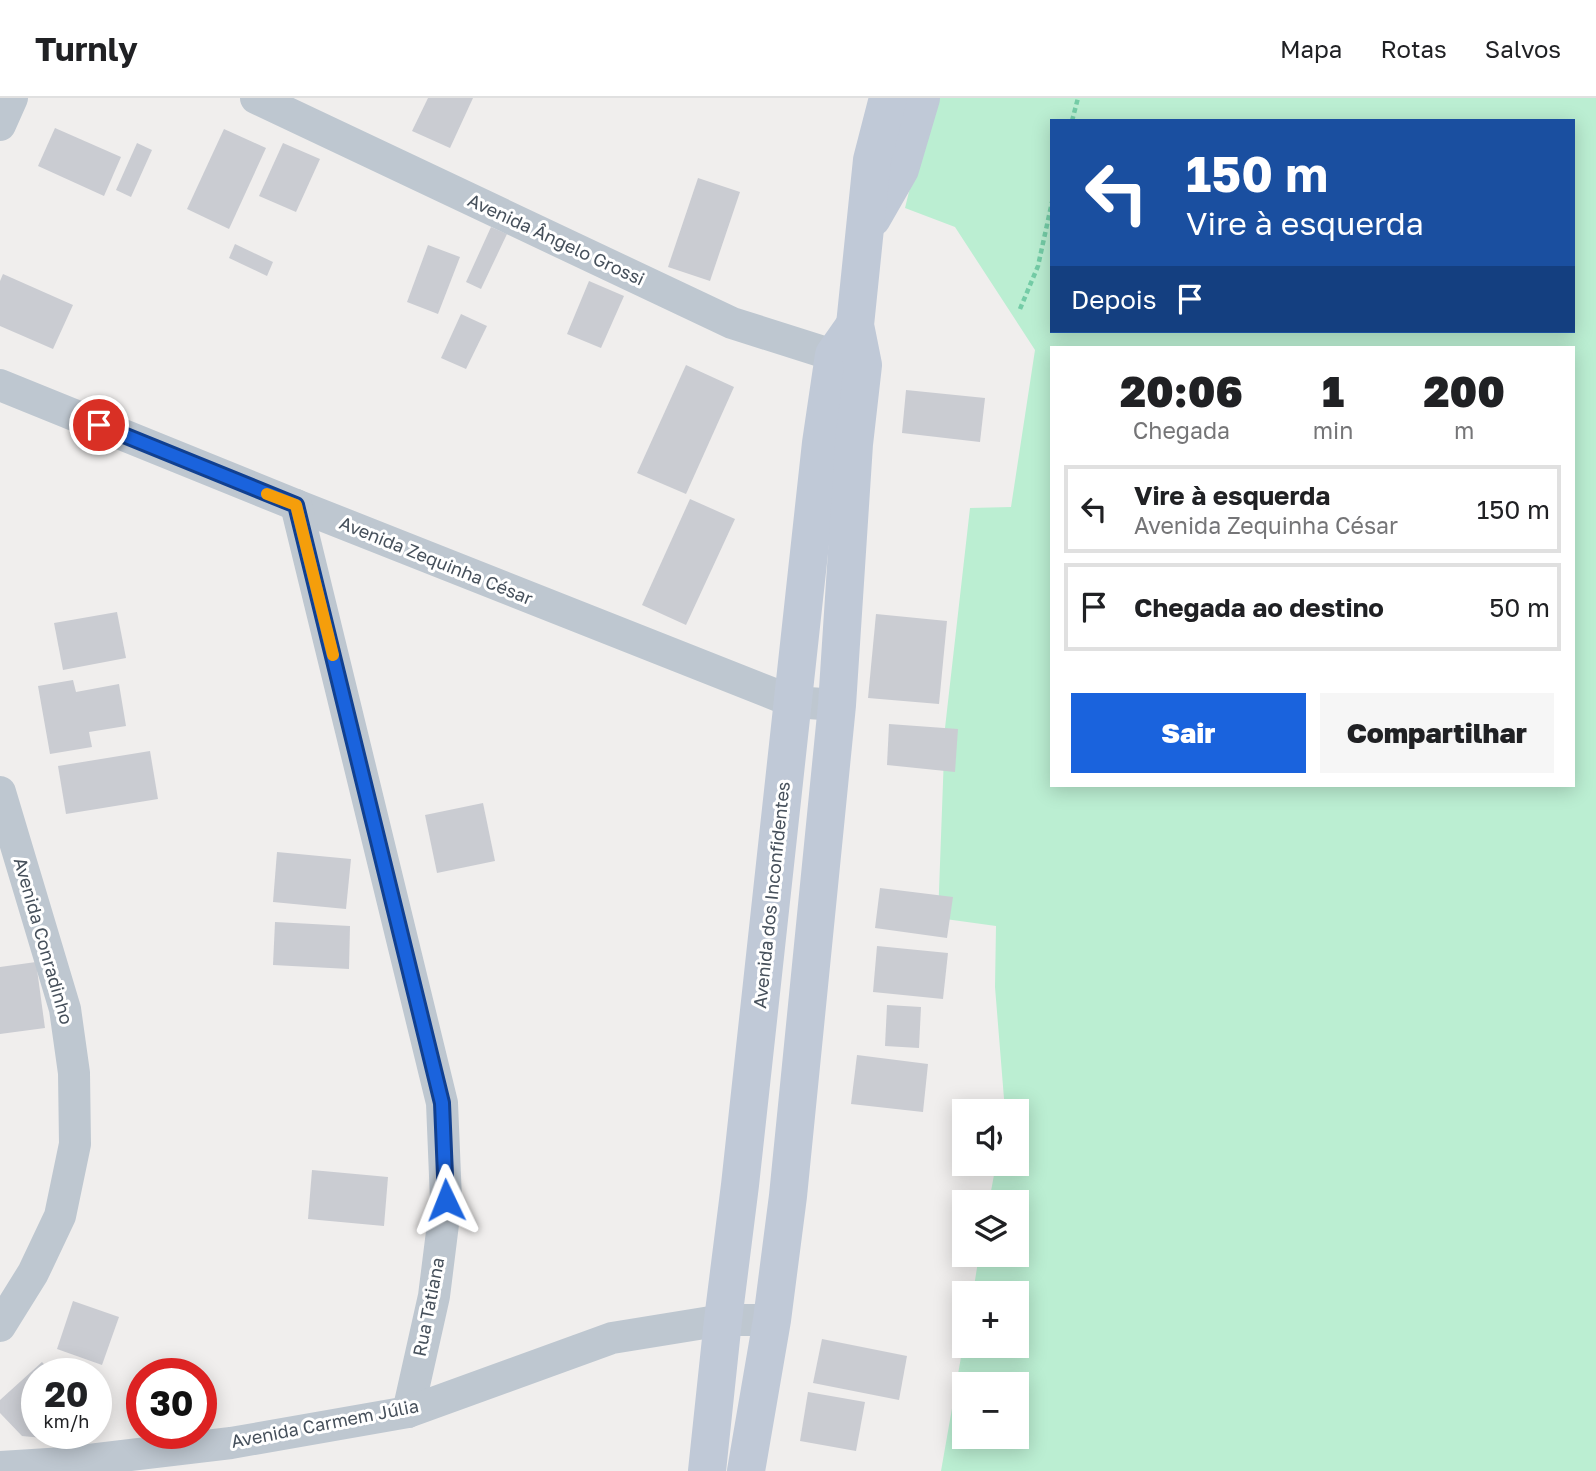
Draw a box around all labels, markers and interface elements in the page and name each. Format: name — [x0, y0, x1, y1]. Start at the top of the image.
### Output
text: Turnly — [35, 29, 138, 68]
text: Mapa — [1280, 34, 1342, 63]
text: Rotas — [1380, 34, 1447, 63]
text: Salvos — [1485, 34, 1561, 63]
text: 150 m — [1186, 144, 1328, 203]
icon: left — [1071, 147, 1162, 238]
street label: Avenida Ângelo Grossi — [465, 188, 648, 290]
text: Vire à esquerda — [1186, 204, 1424, 242]
icon: arrive — [1171, 280, 1209, 318]
text: Depois — [1071, 284, 1157, 315]
text: 20:06 — [1120, 366, 1243, 416]
text: 1 — [1322, 366, 1344, 416]
text: 200 — [1423, 366, 1505, 416]
pin — [69, 395, 129, 455]
icon: arrive — [80, 406, 118, 444]
text: Chegada — [1133, 416, 1230, 444]
text: min — [1313, 416, 1353, 444]
text: m — [1454, 416, 1474, 444]
text: Vire à esquerda — [1134, 480, 1330, 511]
icon: left — [1075, 490, 1113, 528]
text: 150 m — [1477, 494, 1550, 525]
street label: Avenida Zequinha César — [336, 511, 536, 609]
text: Avenida Zequinha César — [1134, 511, 1398, 539]
icon: arrive — [1075, 588, 1113, 626]
text: Chegada ao destino — [1134, 592, 1384, 623]
text: 50 m — [1489, 592, 1550, 623]
button: Sair — [1071, 693, 1306, 773]
button: Compartilhar — [1320, 693, 1554, 773]
street label: Avenida dos Inconfidentes — [748, 780, 794, 1009]
street label: Avenida Conradinho — [10, 855, 78, 1027]
map controls — [952, 1099, 1029, 1449]
button: sound — [952, 1099, 1029, 1176]
position arrow — [409, 1163, 483, 1237]
button: layers — [952, 1190, 1029, 1267]
street label: Rua Tatiana — [408, 1255, 448, 1358]
button: + — [952, 1281, 1029, 1358]
speed limit sign: 30 — [126, 1358, 217, 1449]
button: − — [952, 1372, 1029, 1449]
text: 20 — [44, 1373, 89, 1415]
street label: Avenida Carmem Júlia — [229, 1394, 420, 1452]
text: km/h — [44, 1410, 89, 1432]

